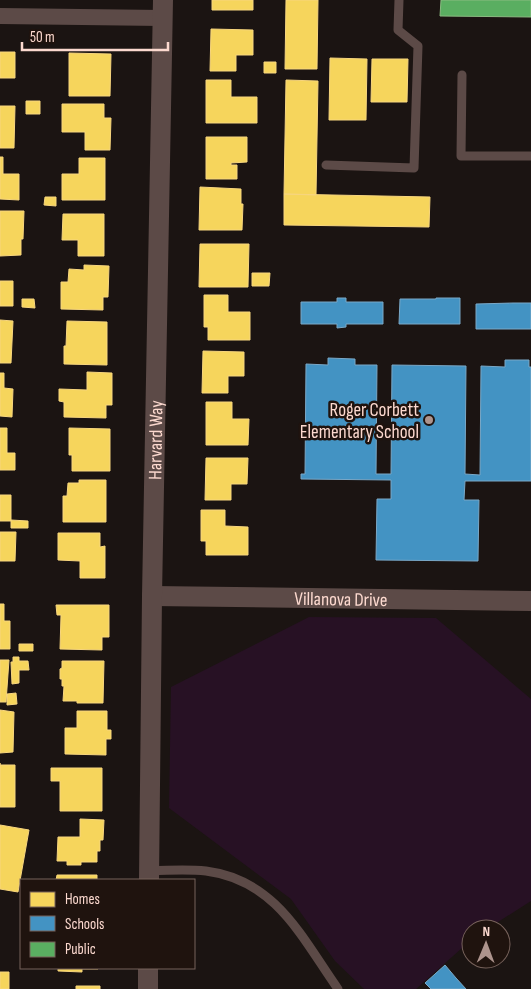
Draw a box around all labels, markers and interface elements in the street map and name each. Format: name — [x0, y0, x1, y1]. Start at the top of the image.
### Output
scale bar — [22, 20, 169, 52]
text: 50 m — [30, 28, 55, 47]
street label: Harvard Way — [144, 399, 169, 480]
place label: Roger Corbett Elementary School — [300, 399, 419, 444]
marker: Roger Corbett Elementary School — [423, 414, 435, 426]
street label: Villanova Drive — [294, 588, 388, 612]
legend — [20, 879, 195, 969]
text: Homes — [65, 890, 100, 909]
text: Schools — [65, 915, 104, 934]
north arrow — [461, 919, 511, 969]
text: N — [482, 923, 490, 940]
text: Public — [65, 940, 96, 959]

